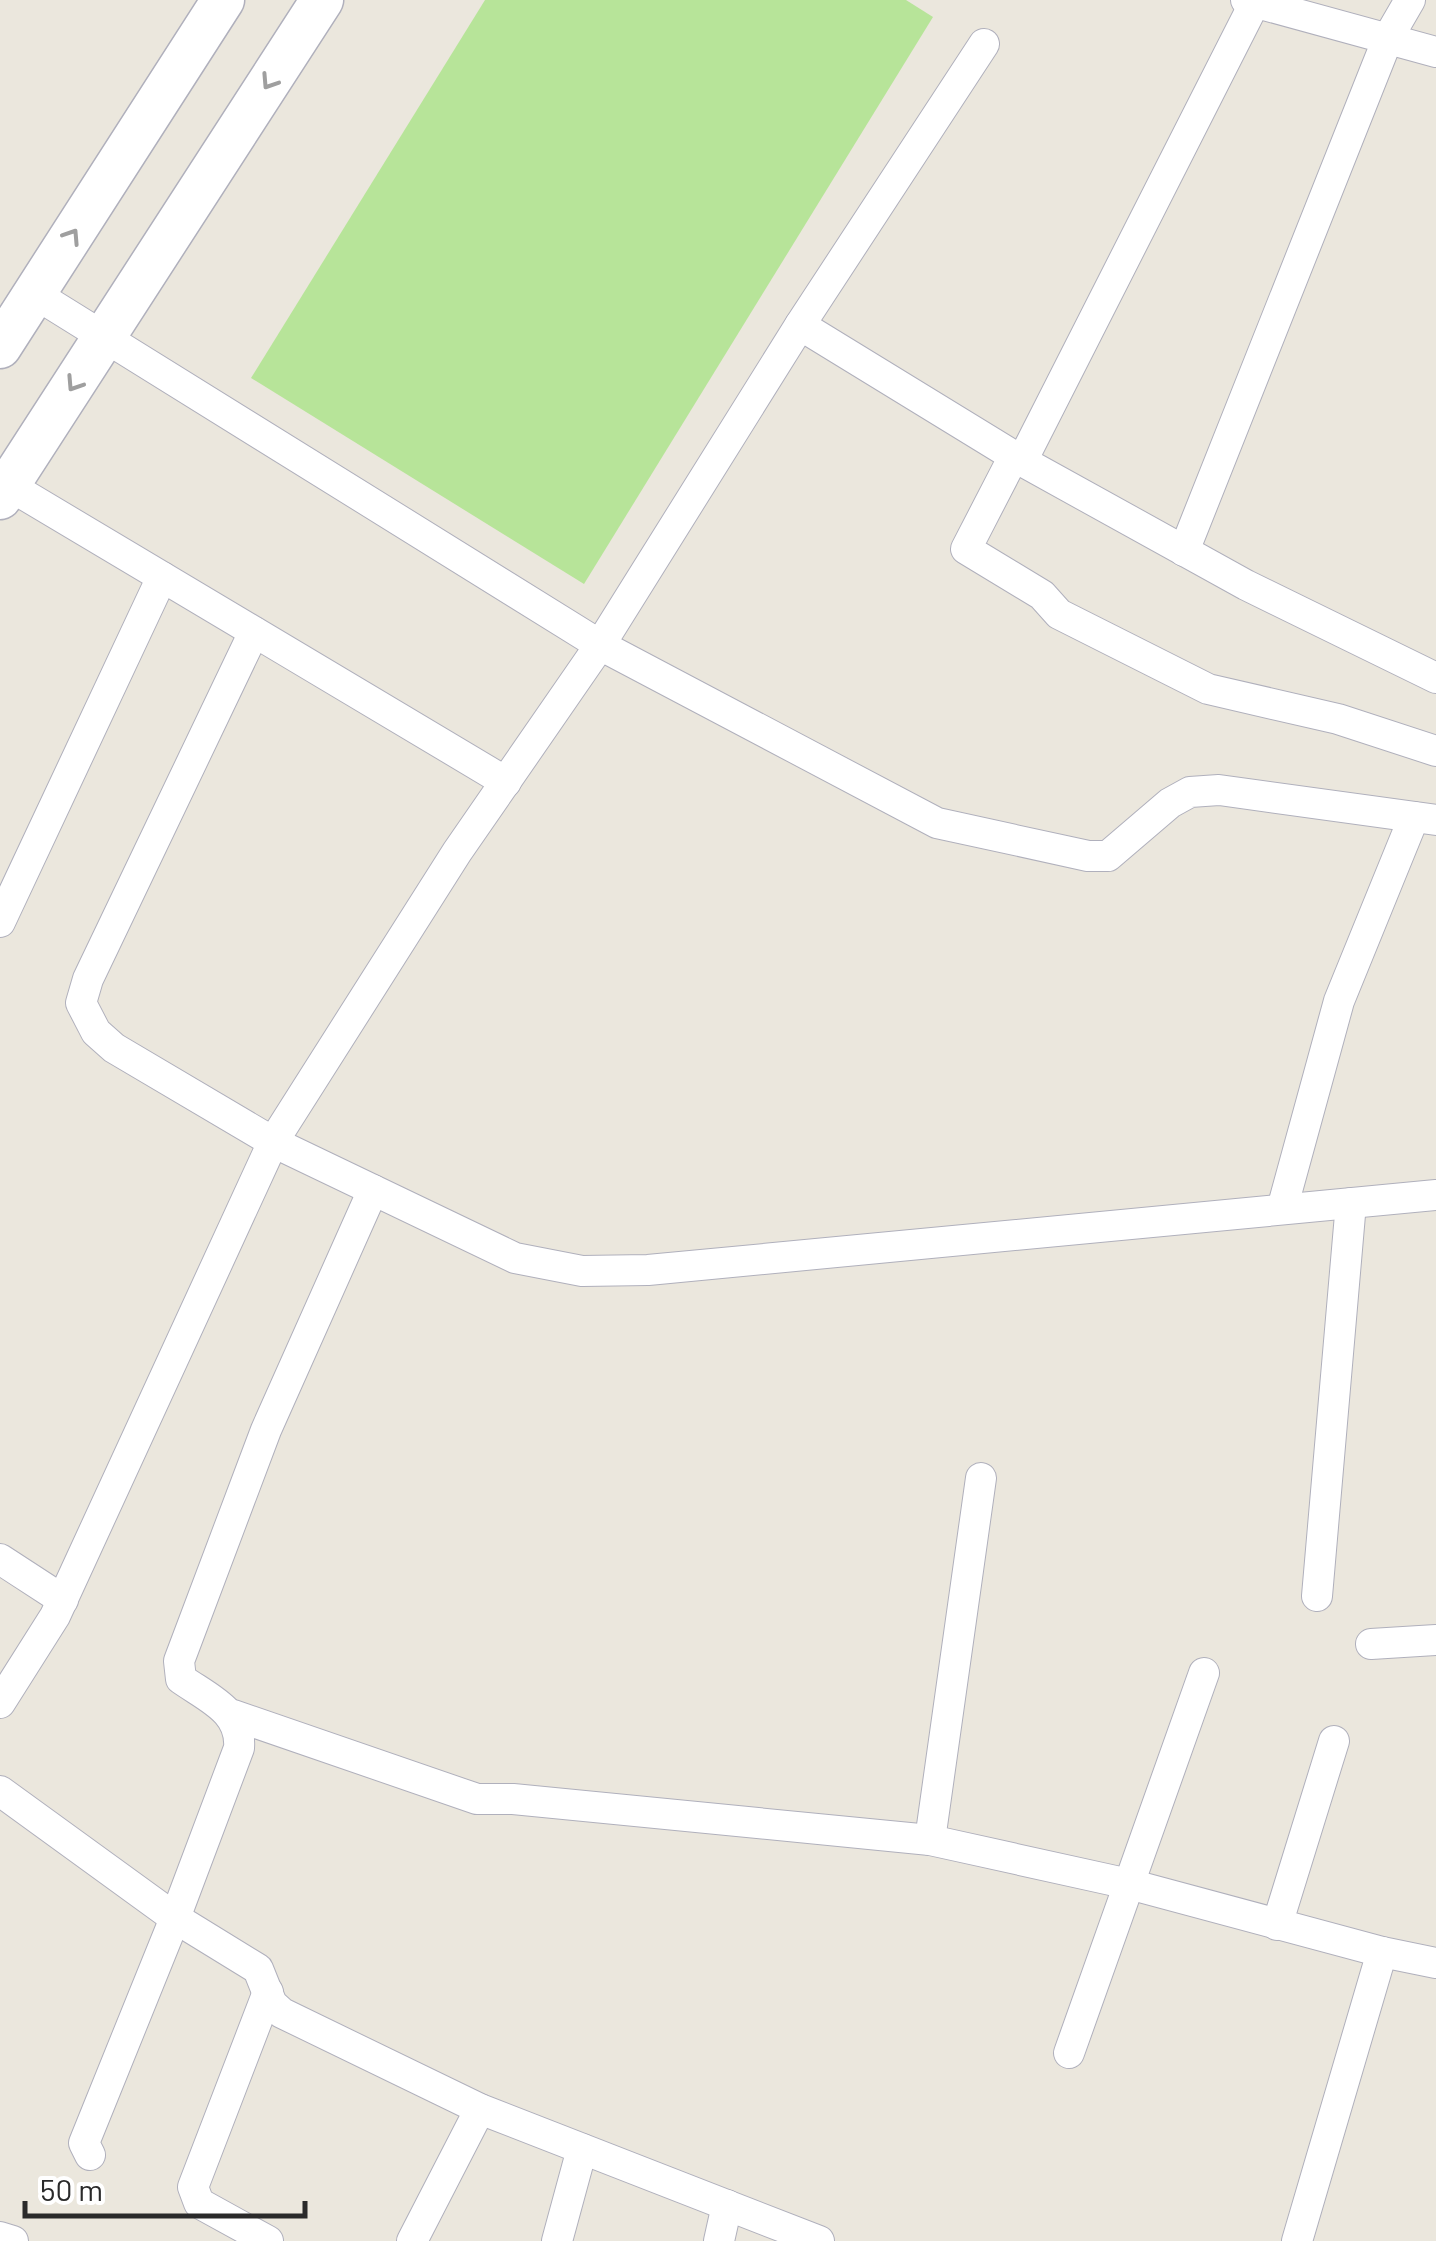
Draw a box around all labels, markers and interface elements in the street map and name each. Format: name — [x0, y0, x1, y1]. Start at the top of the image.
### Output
one-way arrow — [263, 71, 282, 89]
one-way arrow — [60, 229, 79, 247]
one-way arrow — [67, 374, 86, 392]
scale bar — [25, 2156, 305, 2218]
text: 50 m — [40, 2171, 103, 2207]

